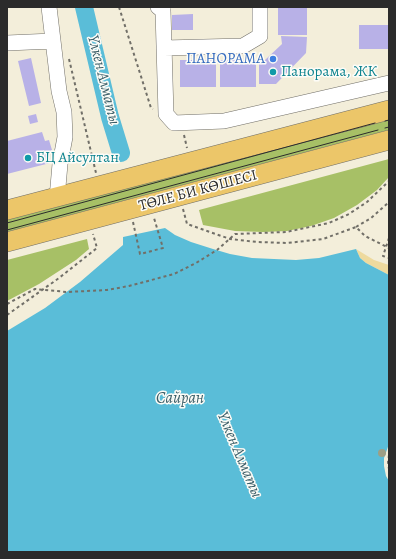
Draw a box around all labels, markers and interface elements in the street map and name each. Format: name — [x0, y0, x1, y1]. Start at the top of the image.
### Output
water label: Үлкен Алматы — [83, 33, 123, 127]
place label: ПАНОРАМА — [186, 50, 265, 68]
marker: ПАНОРАМА — [268, 54, 278, 64]
place label: Панорама, ЖК — [281, 63, 377, 81]
marker: Панорама, ЖК — [268, 67, 278, 77]
place label: БЦ Айсултан — [36, 149, 119, 167]
marker: БЦ Айсултан — [23, 153, 33, 163]
street label: ТӨЛЕ БИ КӨШЕСІ — [137, 167, 259, 215]
water label: Сайран — [156, 389, 204, 409]
water label: Үлкен Алматы — [212, 409, 266, 501]

